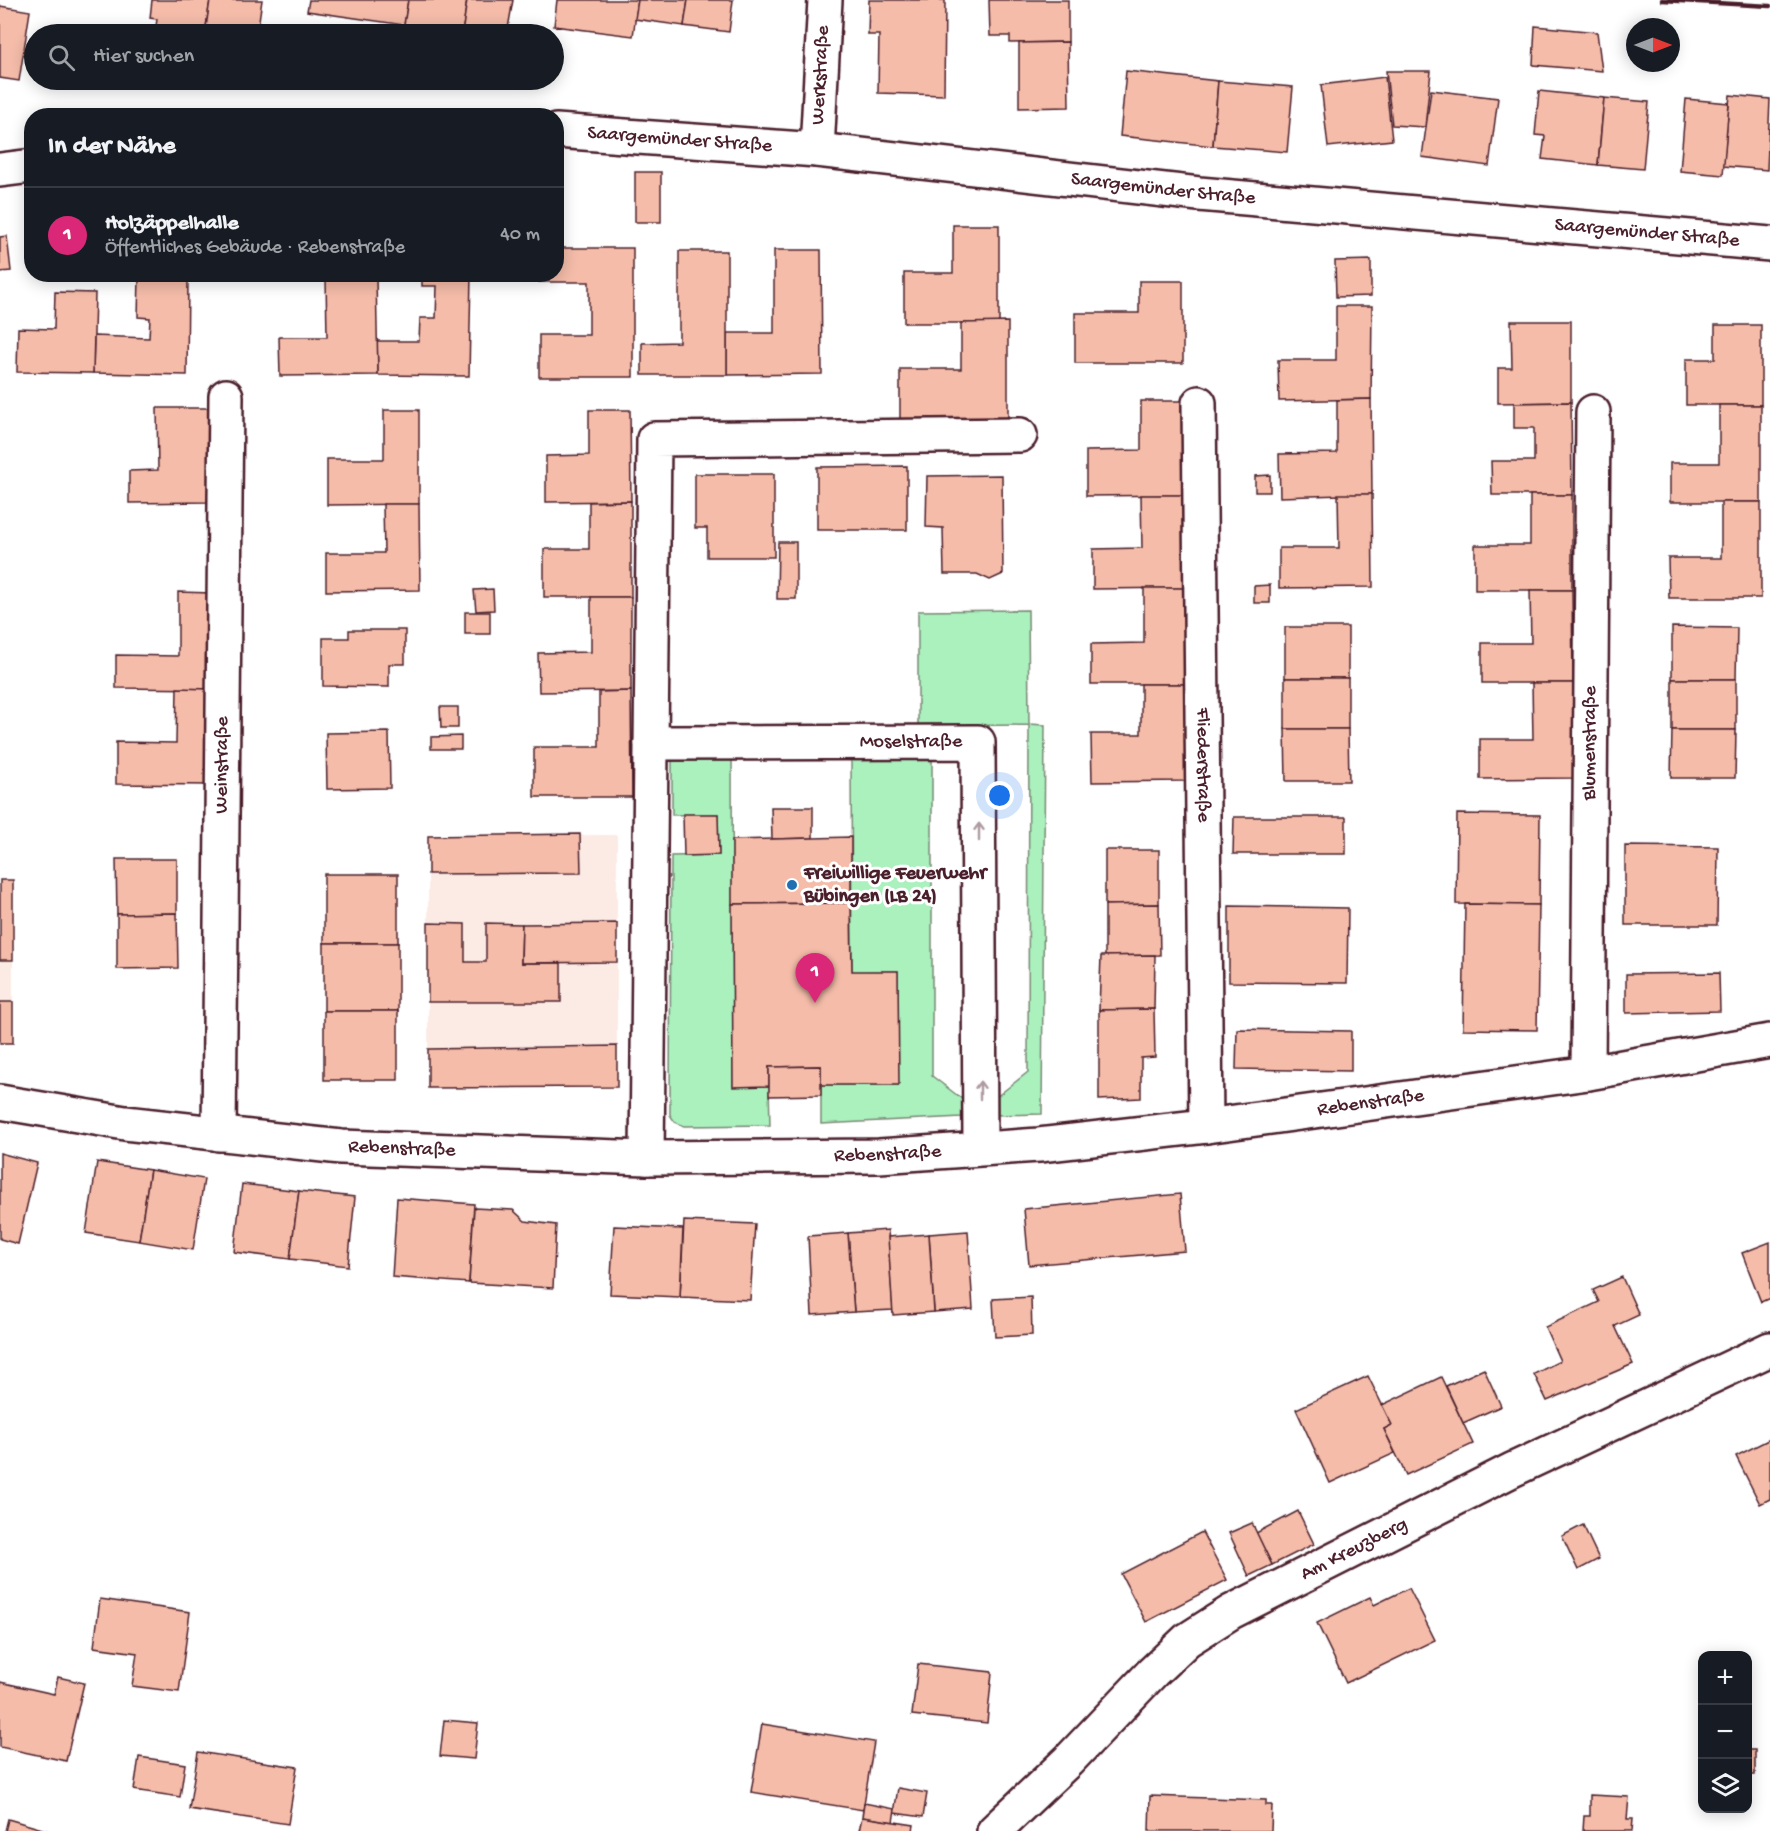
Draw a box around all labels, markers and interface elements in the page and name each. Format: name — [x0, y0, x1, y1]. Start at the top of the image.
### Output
north arrow — [1626, 18, 1680, 72]
search box — [24, 24, 564, 90]
street label: Werkstraße — [807, 24, 835, 125]
icon: search — [45, 41, 78, 74]
text: Hier suchen — [93, 44, 194, 70]
street label: Saargemünder Straße — [586, 122, 774, 158]
text: In der Nähe — [48, 132, 176, 163]
street label: Saargemünder Straße — [1070, 168, 1257, 210]
text: Holzäppelhalle — [105, 211, 239, 237]
street label: Saargemünder Straße — [1554, 214, 1741, 253]
text: 1 — [63, 224, 72, 247]
text: 40 m — [500, 224, 540, 247]
text: Öffentliches Gebäude · Rebenstraße — [105, 237, 405, 260]
street label: Blumenstraße — [1579, 685, 1602, 801]
street label: Fliederstraße — [1190, 707, 1215, 823]
street label: Weinstraße — [211, 716, 234, 814]
street label: Moselstraße — [860, 731, 963, 754]
your location — [985, 781, 1014, 810]
one-way arrow — [973, 822, 985, 842]
place label: Freiwillige Feuerwehr Bübingen (LB 24) — [803, 863, 988, 909]
marker: Freiwillige Feuerwehr Bübingen (LB 24) — [785, 878, 799, 892]
pin: 1 — [796, 954, 834, 1003]
one-way arrow — [974, 1080, 986, 1100]
street label: Rebenstraße — [1316, 1084, 1426, 1122]
street label: Rebenstraße — [348, 1136, 457, 1163]
street label: Rebenstraße — [834, 1140, 943, 1168]
street label: Am Kreuzberg — [1297, 1513, 1412, 1586]
map controls — [1698, 1651, 1752, 1813]
button: + — [1698, 1651, 1752, 1705]
button: − — [1698, 1705, 1752, 1759]
button: layers — [1698, 1759, 1752, 1813]

